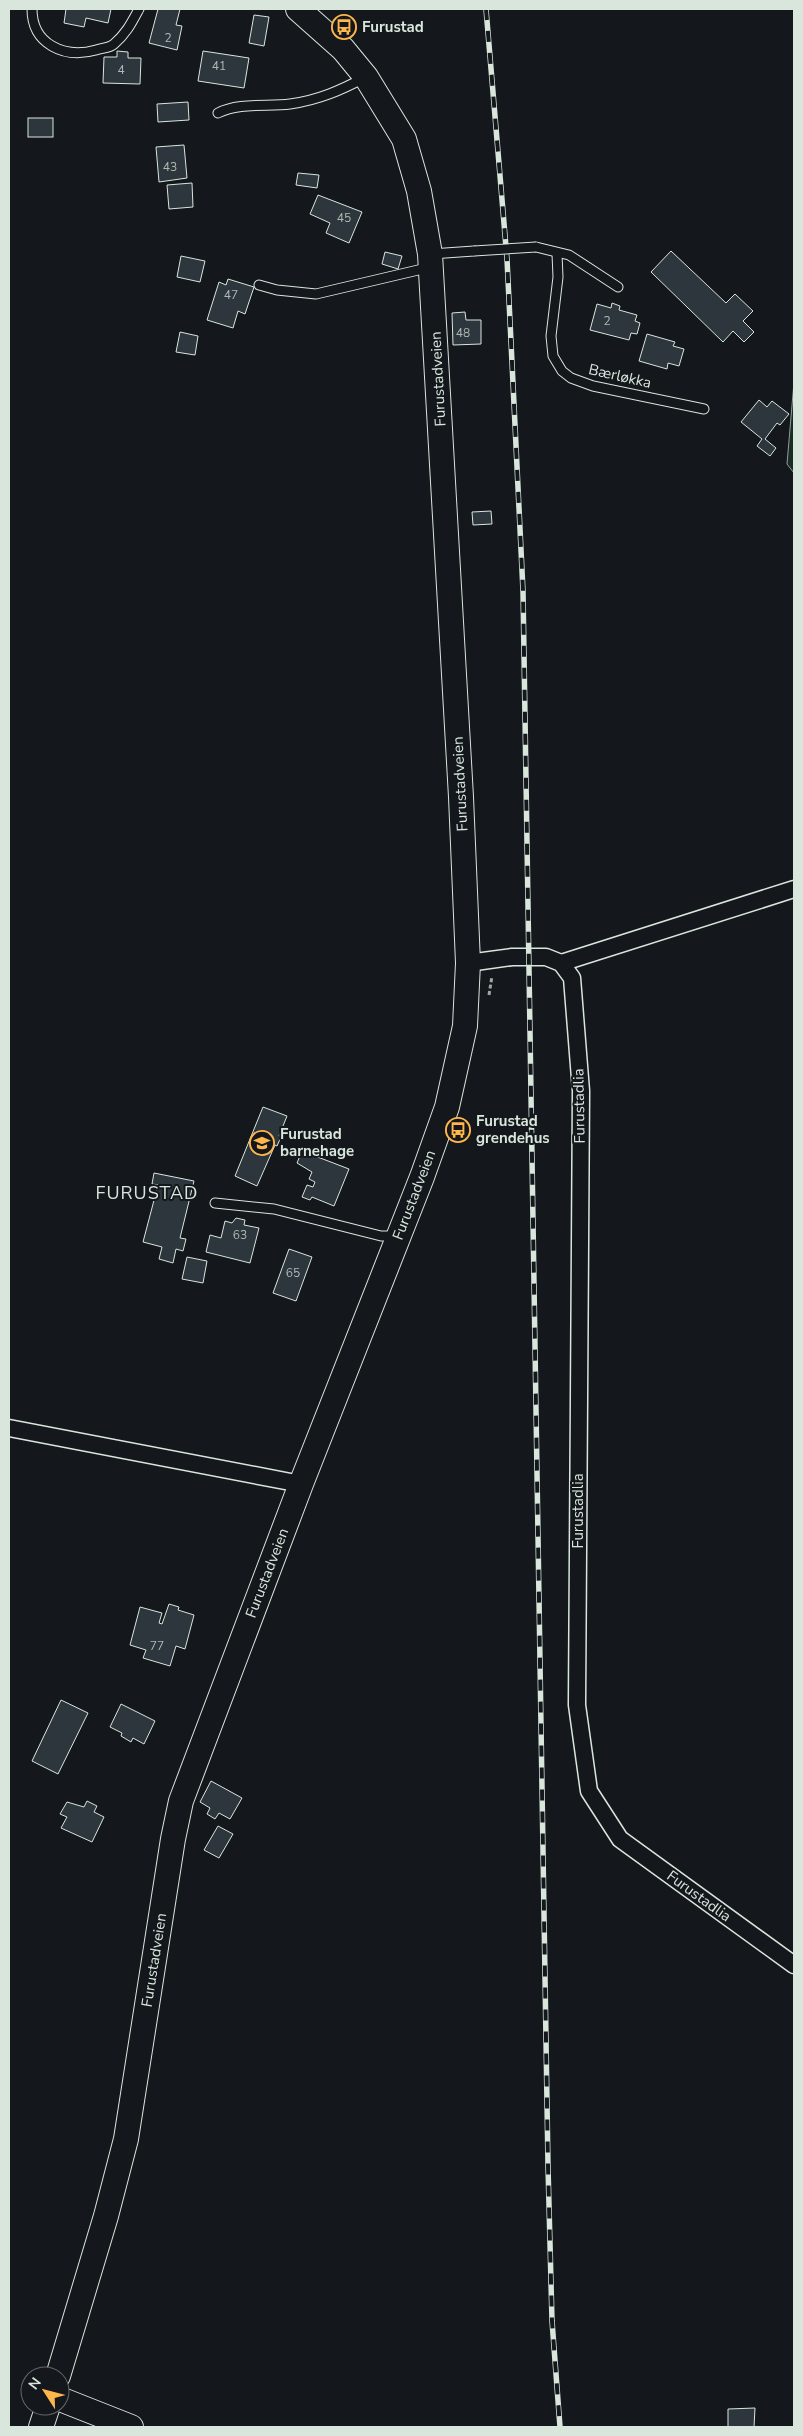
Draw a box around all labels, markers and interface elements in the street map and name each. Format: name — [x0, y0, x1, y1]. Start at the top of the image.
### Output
bus stop icon: Furustad — [331, 14, 357, 40]
place label: Furustad — [362, 17, 424, 37]
house number: 2 — [164, 30, 172, 46]
house number: 41 — [212, 58, 226, 74]
house number: 4 — [117, 62, 125, 78]
house number: 43 — [163, 159, 177, 175]
house number: 45 — [337, 210, 351, 226]
house number: 47 — [224, 287, 238, 303]
house number: 2 — [603, 313, 611, 329]
house number: 48 — [456, 325, 470, 341]
street label: Furustadveien — [426, 331, 450, 427]
street label: Bærløkka — [587, 359, 653, 393]
street label: Furustadveien — [448, 736, 472, 832]
street label: Furustadlia — [568, 1068, 590, 1144]
place label: Furustad grendehus — [476, 1111, 550, 1148]
bus stop icon: Furustad grendehus — [445, 1117, 471, 1143]
place label: Furustad barnehage — [280, 1124, 354, 1161]
school or university icon: Furustad barnehage — [249, 1130, 275, 1156]
street label: Furustadveien — [388, 1147, 440, 1243]
district label: FURUSTAD — [96, 1181, 198, 1205]
house number: 63 — [233, 1227, 247, 1243]
house number: 65 — [286, 1265, 300, 1281]
street label: Furustadlia — [568, 1473, 588, 1549]
street label: Furustadveien — [241, 1525, 293, 1621]
house number: 77 — [150, 1638, 164, 1654]
street label: Furustadlia — [663, 1866, 735, 1926]
street label: Furustadveien — [137, 1912, 171, 2008]
north arrow — [20, 2366, 70, 2416]
text: N — [24, 2374, 46, 2393]

